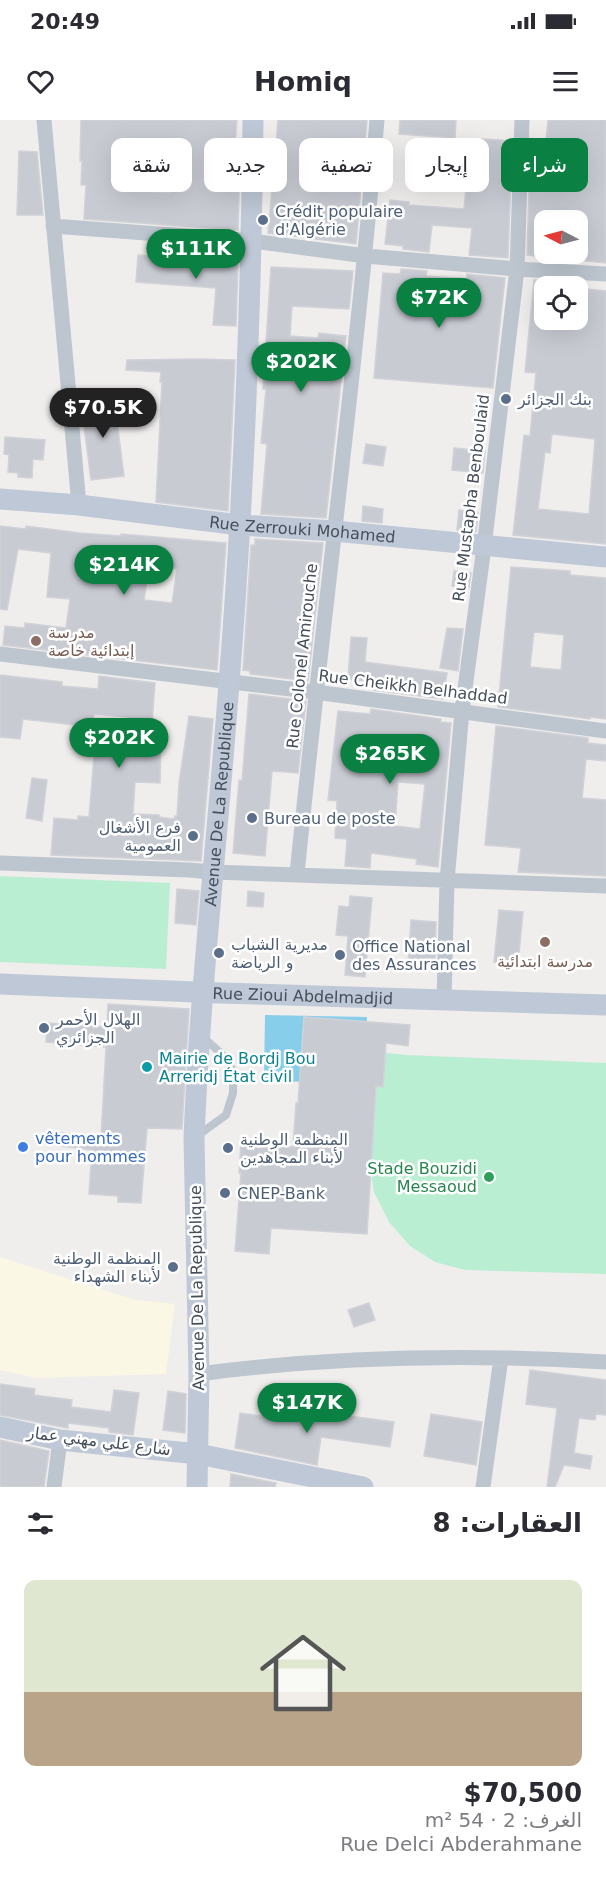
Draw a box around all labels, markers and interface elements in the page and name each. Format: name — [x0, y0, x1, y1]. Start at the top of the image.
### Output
text: 20:49 — [30, 9, 100, 34]
icon: heart — [24, 65, 57, 98]
icon: menu — [549, 65, 582, 98]
text: Homiq — [254, 66, 352, 97]
chip: شقة — [111, 138, 192, 192]
chip: جديد — [204, 138, 287, 192]
chip: تصفية — [299, 138, 393, 192]
chip: إيجار — [405, 138, 489, 192]
chip: شراء — [501, 138, 588, 192]
place label: Crédit populaire d'Algérie — [275, 202, 403, 239]
north arrow — [534, 210, 588, 264]
map controls — [534, 210, 588, 330]
marker: Crédit populaire d'Algérie — [256, 213, 270, 227]
pin: $111K — [154, 229, 238, 280]
text: $111K — [160, 236, 232, 260]
button: locate — [534, 276, 588, 330]
pin: $72K — [403, 278, 475, 329]
text: $72K — [410, 285, 468, 309]
pin: $202K — [259, 342, 343, 393]
text: $202K — [265, 349, 337, 373]
pin: $70.5K — [54, 388, 152, 439]
place label: بنك الجزائر — [517, 390, 592, 410]
marker: بنك الجزائر — [499, 392, 513, 406]
street label: Rue Mustapha Benboulaid — [449, 393, 493, 603]
text: $70.5K — [64, 395, 142, 419]
street label: Rue Zerrouki Mohamed — [208, 512, 396, 546]
pin: $214K — [82, 545, 166, 596]
text: $214K — [88, 552, 160, 576]
street label: Rue Colonel Amirouche — [283, 562, 321, 750]
place label: مدرسة إبتدائية خاصة — [48, 623, 134, 660]
marker: مدرسة إبتدائية خاصة — [29, 634, 43, 648]
street label: Rue Cheikkh Belhaddad — [317, 666, 509, 708]
street label: Avenue De La Republique — [201, 701, 237, 907]
pin: $202K — [77, 718, 161, 769]
text: $202K — [83, 725, 155, 749]
pin: $265K — [348, 734, 432, 785]
text: $265K — [354, 741, 426, 765]
place label: Bureau de poste — [264, 809, 396, 828]
marker: Bureau de poste — [245, 811, 259, 825]
place label: فرع الأشغال العمومية — [99, 817, 181, 856]
marker: فرع الأشغال العمومية — [186, 829, 200, 843]
place label: مديرية الشباب و الرياضة — [231, 935, 328, 973]
marker: مدرسة ابتدائية — [538, 935, 552, 949]
place label: Office National des Assurances — [352, 937, 477, 974]
marker: مديرية الشباب و الرياضة — [212, 946, 226, 960]
marker: Office National des Assurances — [333, 948, 347, 962]
place label: مدرسة ابتدائية — [497, 952, 593, 972]
street label: Rue Zioui Abdelmadjid — [212, 983, 393, 1008]
place label: الهلال الأحمر الجزائري — [55, 1009, 141, 1048]
marker: الهلال الأحمر الجزائري — [37, 1021, 51, 1035]
place label: Mairie de Bordj Bou Arreridj État civil — [159, 1049, 316, 1086]
marker: Mairie de Bordj Bou Arreridj État civil — [140, 1060, 154, 1074]
place label: vêtements pour hommes — [35, 1129, 146, 1166]
place label: المنظمة الوطنية لأبناء المجاهدين — [240, 1130, 348, 1168]
marker: vêtements pour hommes — [16, 1140, 30, 1154]
marker: المنظمة الوطنية لأبناء المجاهدين — [221, 1141, 235, 1155]
place label: Stade Bouzidi Messaoud — [367, 1159, 477, 1196]
marker: Stade Bouzidi Messaoud — [482, 1170, 496, 1184]
place label: CNEP-Bank — [237, 1184, 326, 1203]
street label: Avenue De La Republique — [186, 1185, 208, 1391]
marker: CNEP-Bank — [218, 1186, 232, 1200]
place label: المنظمة الوطنية لأبناء الشهداء — [53, 1249, 161, 1287]
marker: المنظمة الوطنية لأبناء الشهداء — [166, 1260, 180, 1274]
pin: $147K — [265, 1383, 349, 1434]
text: $147K — [271, 1390, 343, 1414]
street label: شارع علي مهني عمار — [25, 1423, 172, 1460]
icon: filters — [24, 1507, 57, 1540]
text: العقارات: 8 — [433, 1508, 582, 1538]
icon: home — [249, 1619, 357, 1727]
text: $70,500 — [464, 1778, 582, 1808]
text: الغرف: 2 · 54 m² — [425, 1808, 582, 1832]
text: Rue Delci Abderahmane — [340, 1832, 582, 1856]

